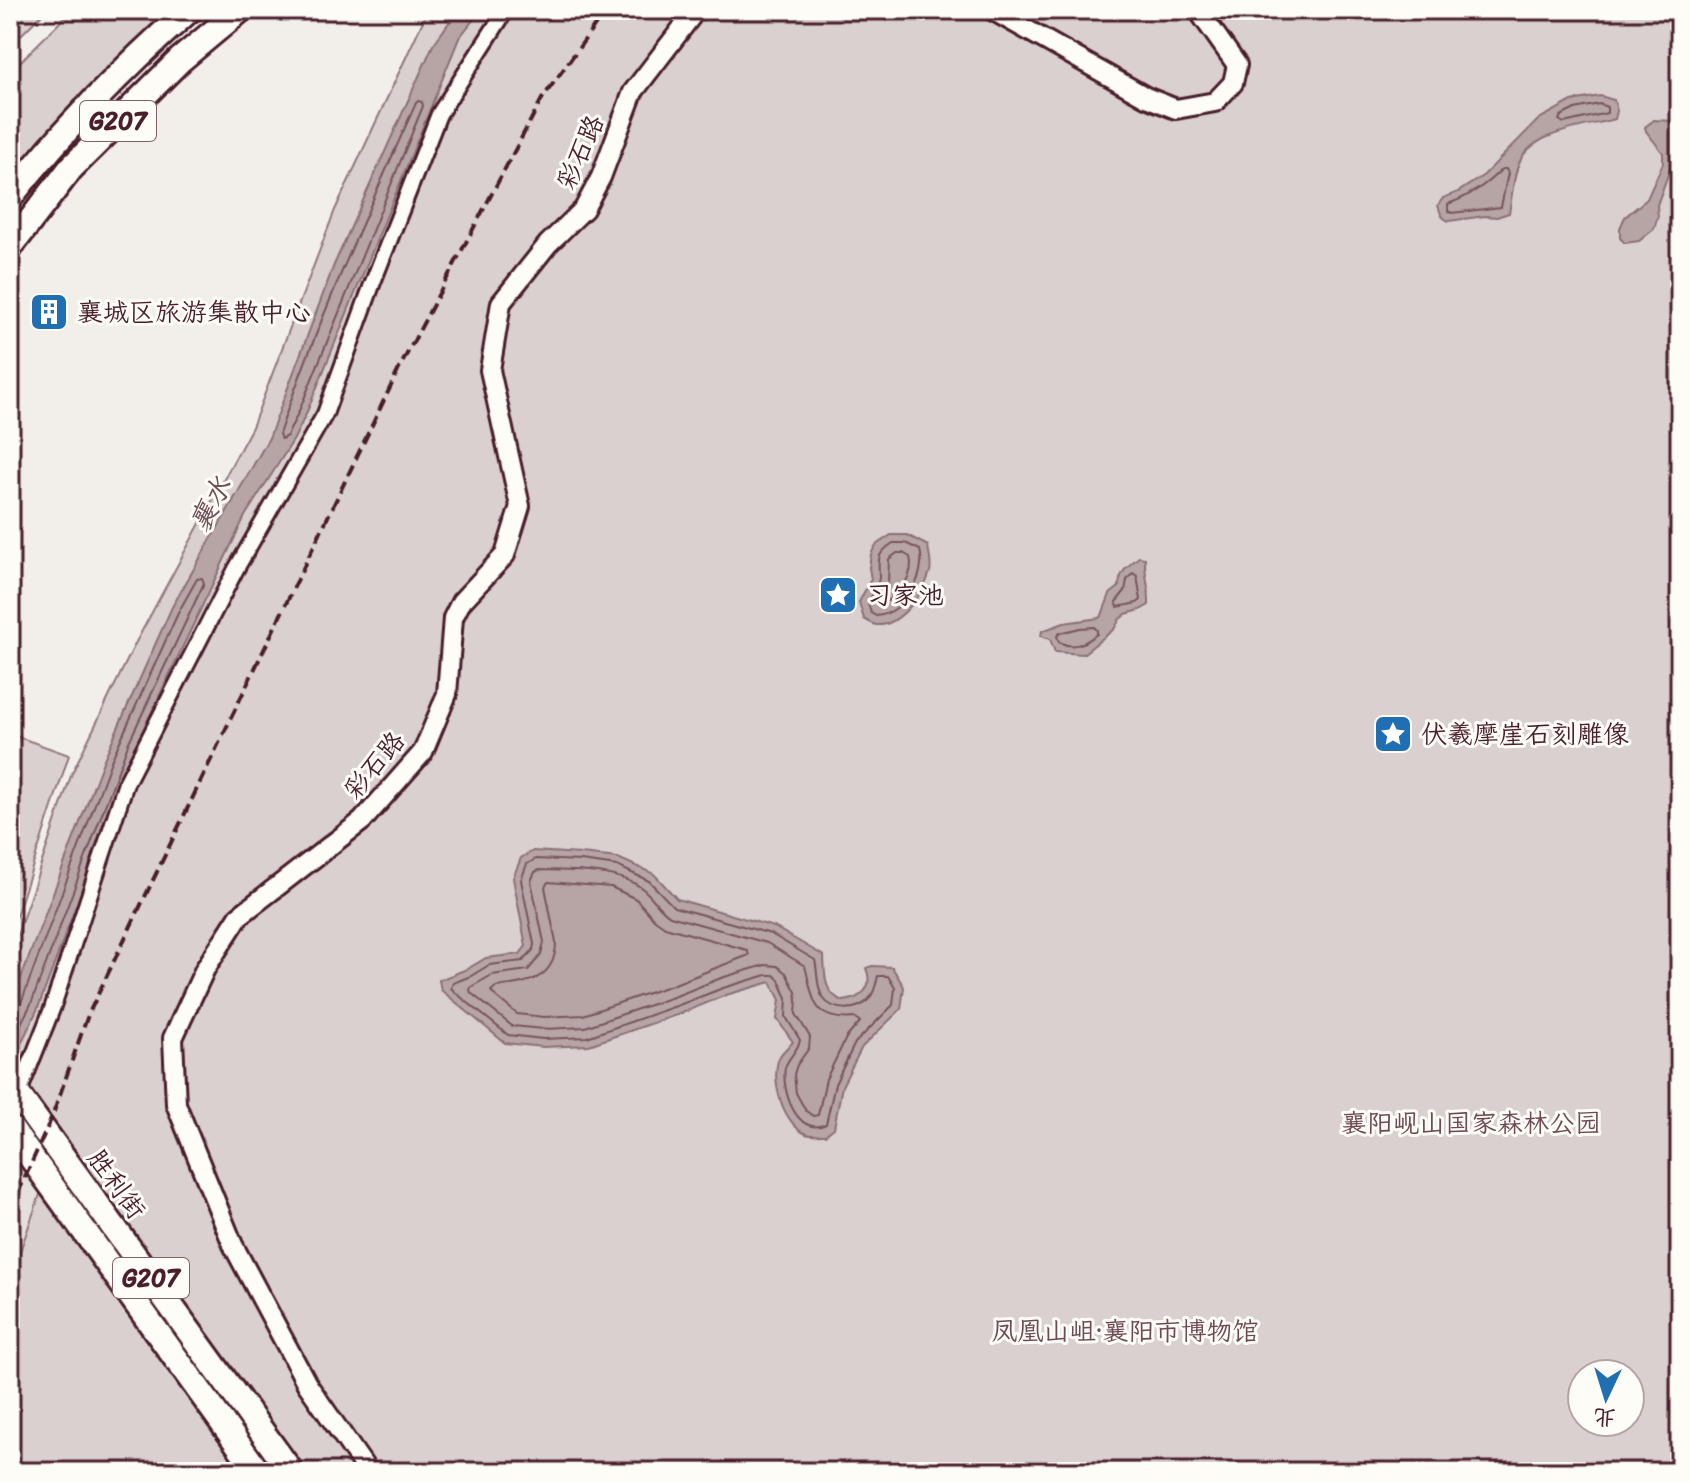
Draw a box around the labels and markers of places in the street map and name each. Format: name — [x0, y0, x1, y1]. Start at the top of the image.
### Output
place label: 襄城区旅游集散中心 — [77, 289, 311, 335]
building icon: 襄城区旅游集散中心 — [28, 291, 70, 333]
place label: 习家池 — [866, 572, 944, 618]
place icon: 习家池 — [817, 574, 859, 616]
place label: 伏羲摩崖石刻雕像 — [1421, 711, 1629, 757]
place icon: 伏羲摩崖石刻雕像 — [1372, 713, 1414, 755]

